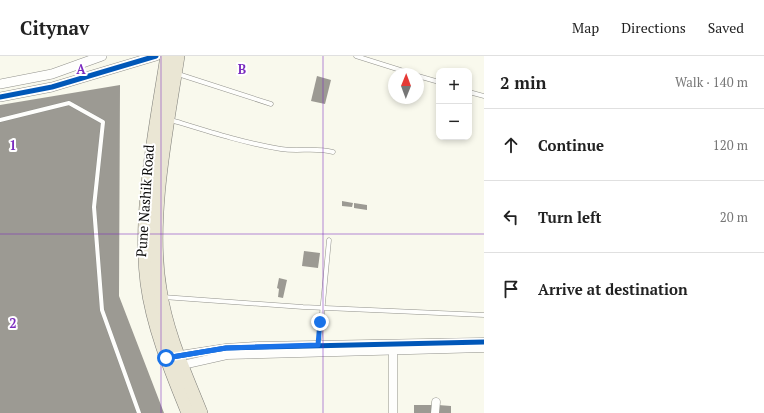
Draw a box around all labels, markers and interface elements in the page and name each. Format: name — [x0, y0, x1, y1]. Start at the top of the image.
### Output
text: Citynav — [20, 15, 89, 40]
text: Map — [572, 18, 599, 37]
text: Directions — [621, 18, 686, 37]
text: Saved — [708, 18, 744, 37]
text: A — [76, 60, 86, 78]
text: B — [238, 60, 246, 78]
north arrow — [388, 68, 424, 104]
map controls — [436, 68, 472, 140]
button: + — [436, 68, 472, 104]
text: 2 min — [500, 71, 547, 94]
text: Walk · 140 m — [675, 73, 748, 91]
button: − — [436, 104, 472, 140]
icon: ahead — [500, 134, 522, 156]
text: Continue — [538, 135, 604, 155]
text: 1 — [9, 136, 17, 154]
text: 120 m — [713, 136, 748, 154]
street label: Pune Nashik Road — [131, 144, 158, 258]
icon: left — [500, 206, 522, 228]
text: Turn left — [538, 207, 602, 227]
text: 20 m — [720, 208, 748, 226]
icon: arrive — [500, 278, 522, 300]
text: Arrive at destination — [538, 279, 688, 299]
route end — [311, 313, 329, 331]
text: 2 — [9, 314, 17, 332]
route start — [157, 349, 175, 367]

